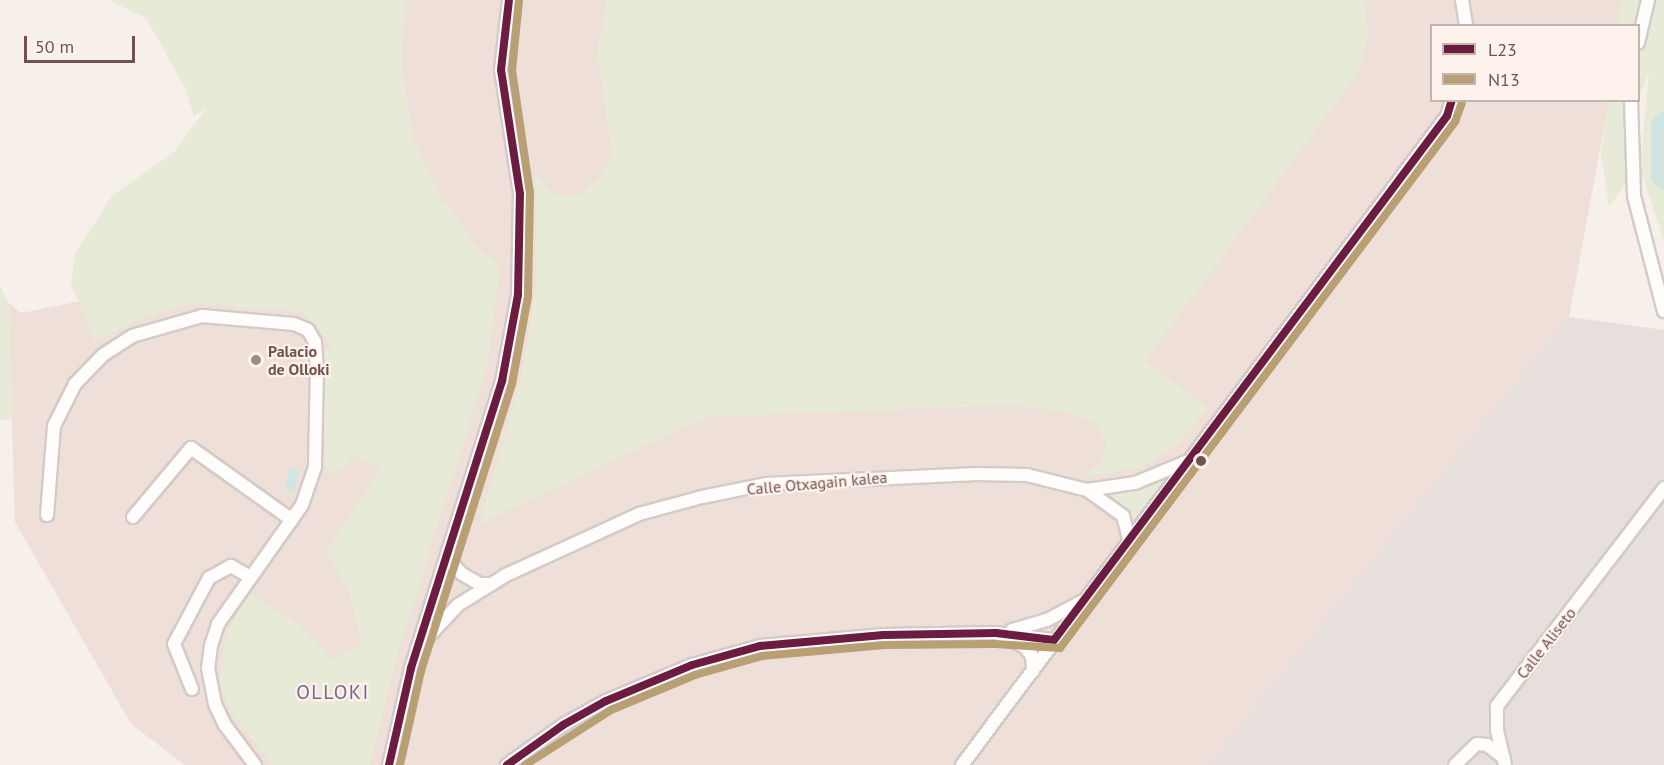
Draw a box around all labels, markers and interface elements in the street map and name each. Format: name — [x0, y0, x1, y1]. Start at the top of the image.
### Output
scale bar — [27, 24, 138, 62]
legend — [1430, 24, 1640, 102]
text: 50 m — [35, 35, 74, 58]
text: L23 — [1488, 38, 1517, 61]
text: N13 — [1488, 68, 1520, 91]
place label: Palacio de Olloki — [268, 341, 330, 379]
marker: Palacio de Olloki — [249, 353, 263, 367]
unlabelled marker — [1195, 455, 1207, 467]
street label: Calle Otxagain kalea — [746, 467, 888, 499]
street label: Calle Aliseto — [1512, 603, 1580, 683]
district label: OLLOKI — [296, 680, 370, 704]

